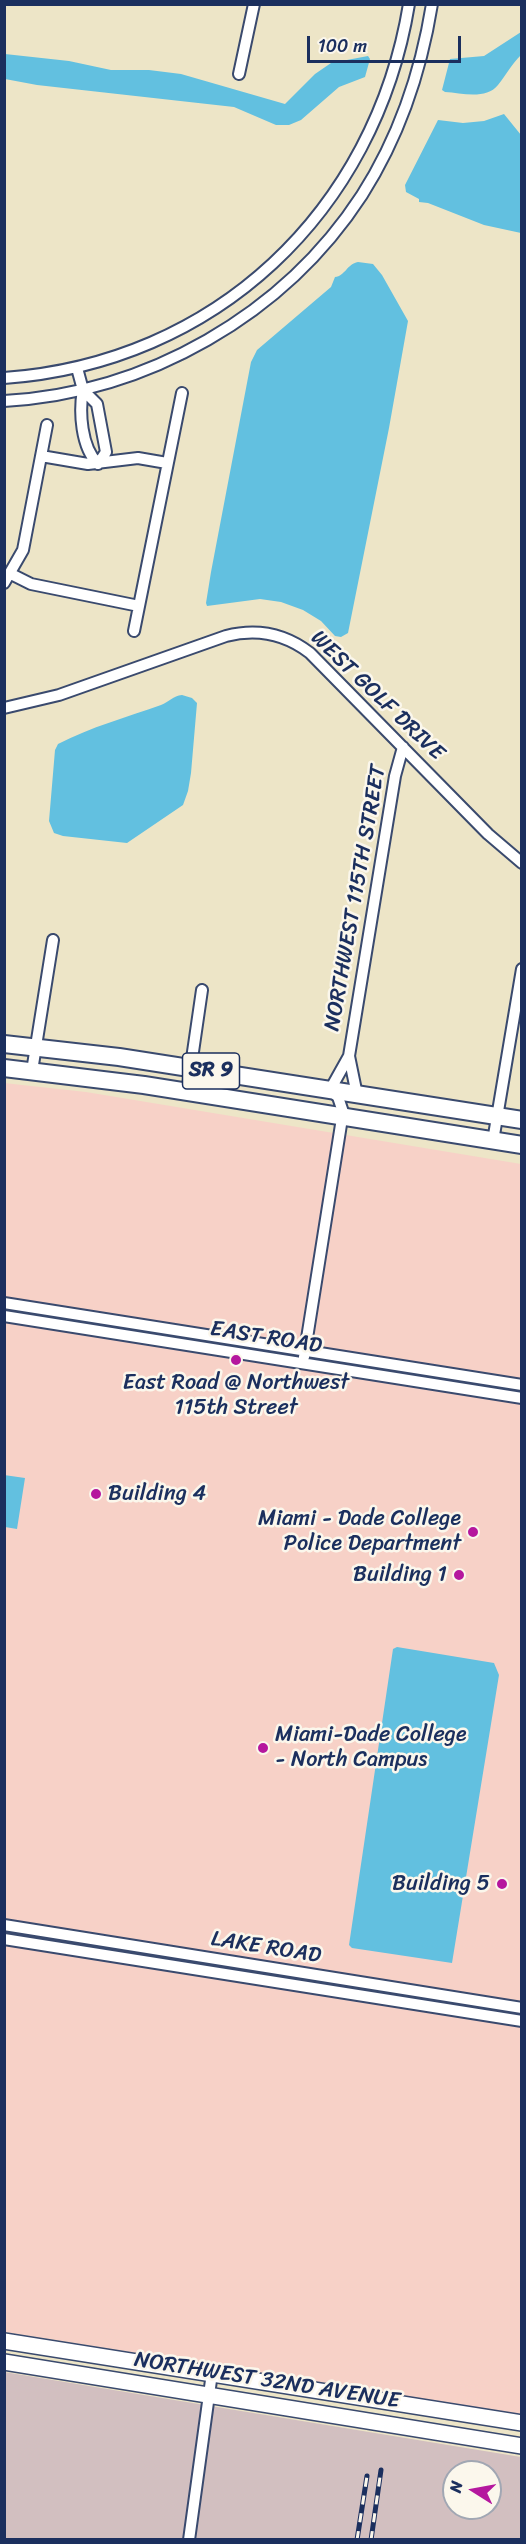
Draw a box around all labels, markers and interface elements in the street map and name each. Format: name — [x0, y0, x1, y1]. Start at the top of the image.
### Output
scale bar — [310, 24, 464, 62]
text: 100 m — [318, 30, 367, 62]
street label: WEST GOLF DRIVE — [305, 625, 449, 767]
street label: NORTHWEST 115TH STREET — [320, 763, 392, 1033]
road number: SR 9 — [182, 1053, 240, 1089]
street label: EAST ROAD — [208, 1316, 324, 1360]
marker: East Road @ Northwest 115th Street — [229, 1353, 243, 1367]
place label: East Road @ Northwest 115th Street — [123, 1370, 349, 1422]
place label: Building 4 — [108, 1481, 206, 1507]
marker: Building 4 — [89, 1487, 103, 1501]
place label: Miami - Dade College Police Department — [258, 1506, 461, 1558]
marker: Miami - Dade College Police Department — [466, 1525, 480, 1539]
place label: Building 1 — [353, 1562, 447, 1588]
marker: Building 1 — [452, 1568, 466, 1582]
place label: Miami-Dade College - North Campus — [275, 1722, 467, 1774]
marker: Miami-Dade College - North Campus — [256, 1741, 270, 1755]
place label: Building 5 — [392, 1871, 490, 1897]
marker: Building 5 — [495, 1877, 509, 1891]
street label: LAKE ROAD — [209, 1926, 323, 1970]
street label: NORTHWEST 32ND AVENUE — [132, 2347, 402, 2415]
north arrow — [442, 2460, 502, 2520]
text: N — [441, 2479, 471, 2495]

